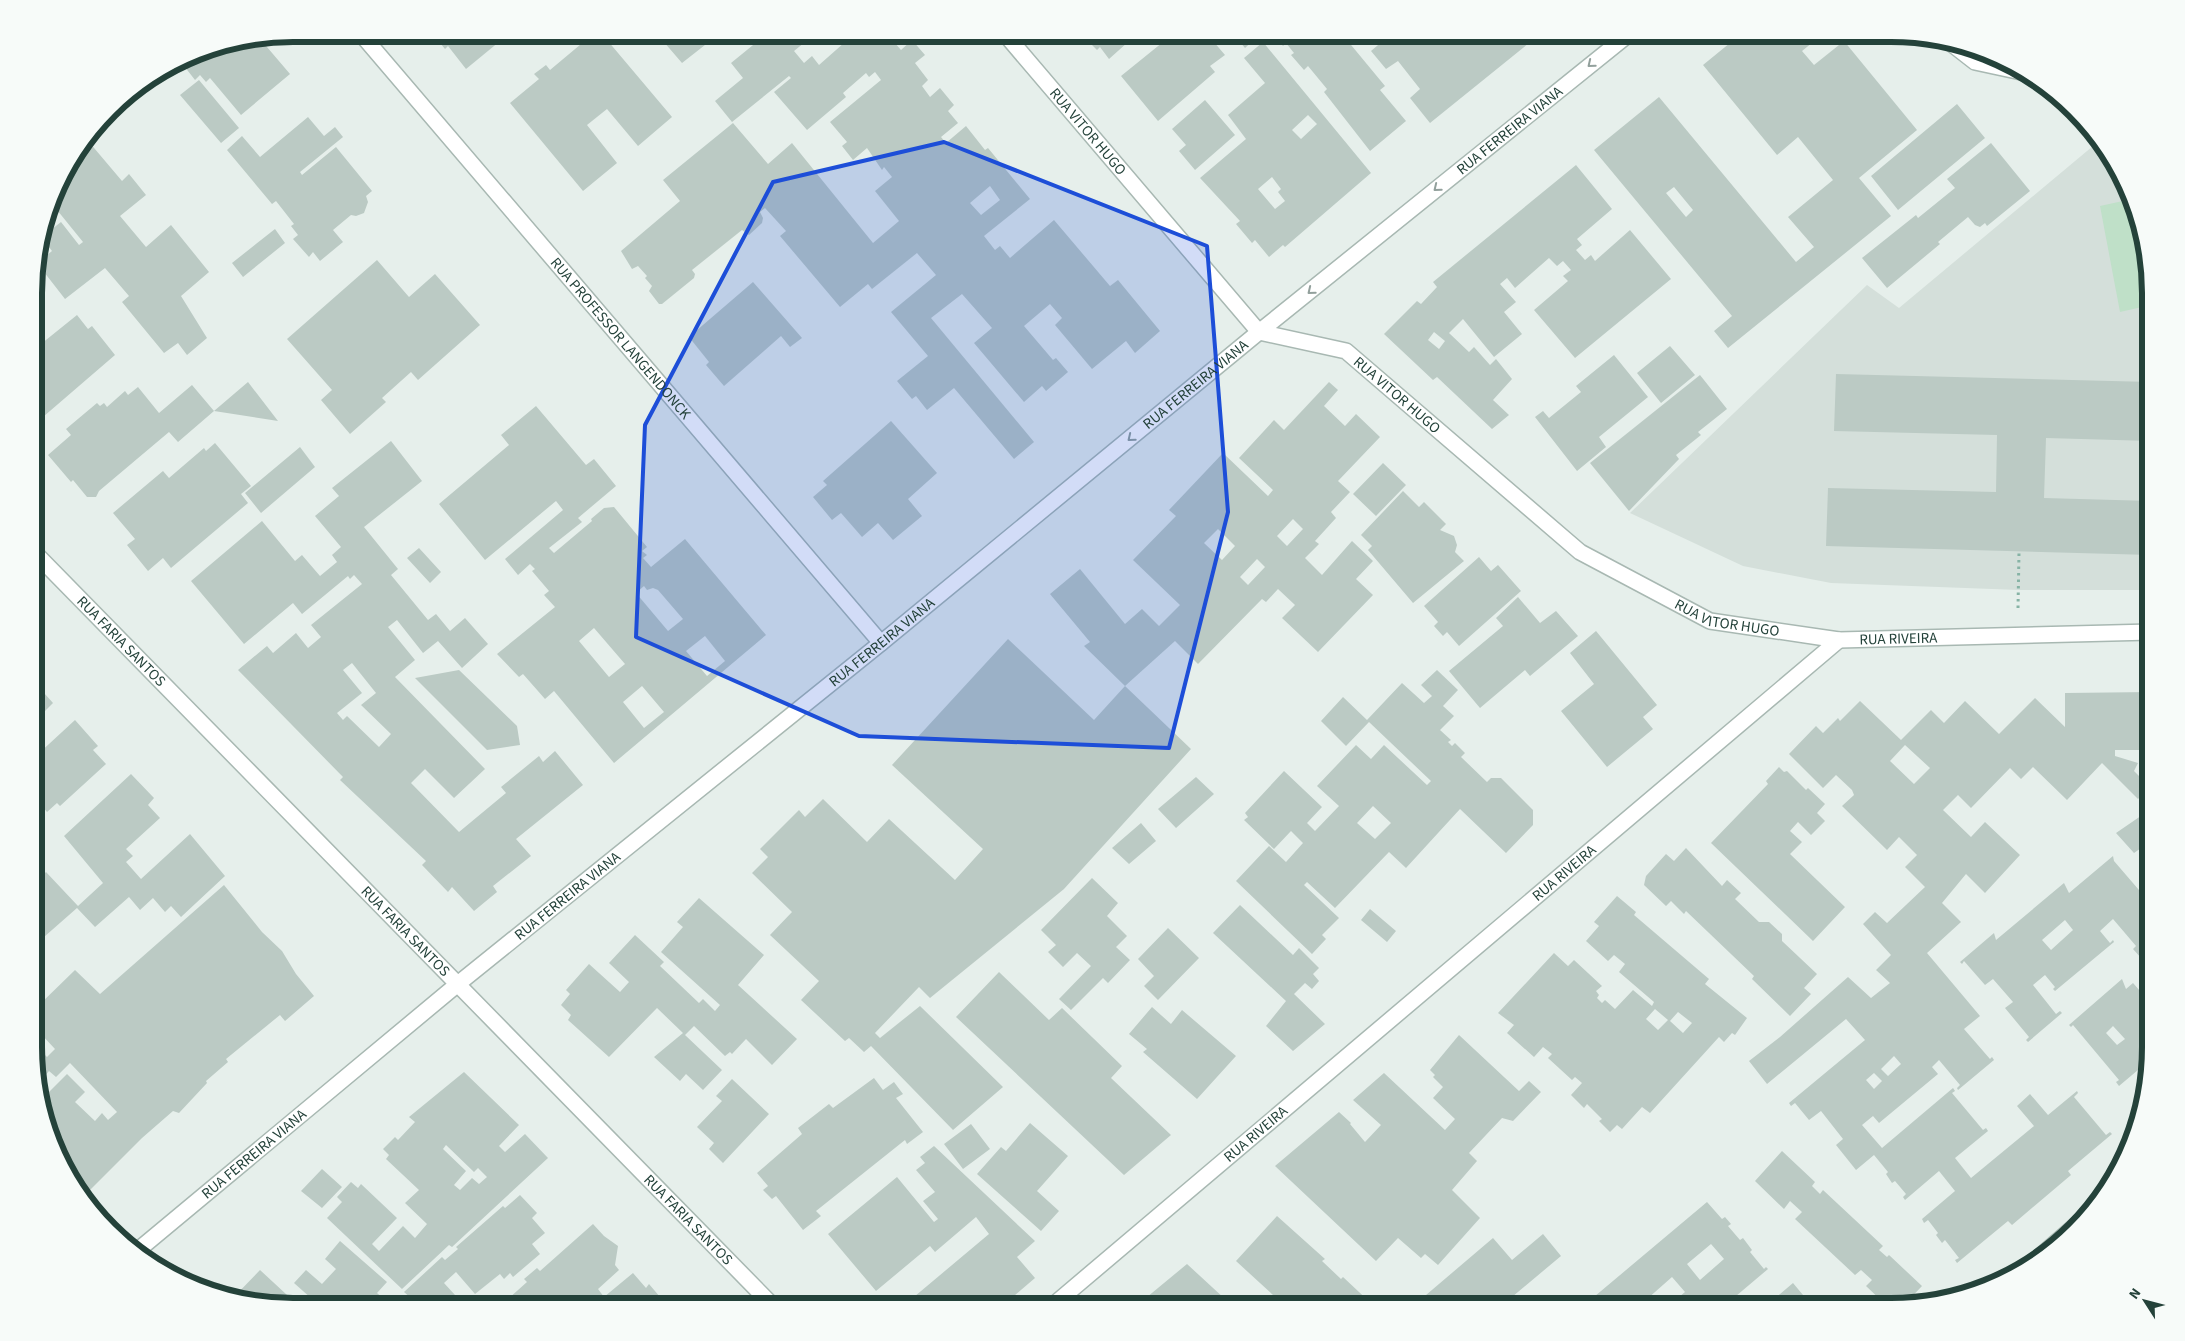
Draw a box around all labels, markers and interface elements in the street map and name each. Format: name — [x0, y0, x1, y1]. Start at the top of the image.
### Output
one-way arrow — [1588, 59, 1597, 67]
street label: RUA FERREIRA VIANA — [1452, 81, 1568, 179]
street label: RUA VITOR HUGO — [1045, 83, 1131, 180]
one-way arrow — [1434, 183, 1443, 192]
street label: RUA PROFESSOR LANGENDONCK — [545, 253, 696, 424]
one-way arrow — [1308, 285, 1317, 293]
street label: RUA FERREIRA VIANA — [1138, 334, 1253, 434]
street label: RUA VITOR HUGO — [1349, 352, 1445, 438]
one-way arrow — [1128, 432, 1137, 440]
street label: RUA FARIA SANTOS — [72, 591, 171, 691]
street label: RUA FERREIRA VIANA — [824, 592, 940, 691]
street label: RUA VITOR HUGO — [1671, 594, 1781, 642]
street label: RUA RIVEIRA — [1859, 627, 1938, 650]
street label: RUA RIVEIRA — [1527, 839, 1601, 906]
street label: RUA FERREIRA VIANA — [510, 846, 625, 945]
street label: RUA FARIA SANTOS — [356, 881, 455, 981]
street label: RUA RIVEIRA — [1219, 1100, 1293, 1167]
street label: RUA FERREIRA VIANA — [197, 1103, 311, 1204]
street label: RUA FARIA SANTOS — [639, 1170, 738, 1270]
north arrow — [2120, 1276, 2170, 1326]
text: N — [2124, 1284, 2146, 1304]

